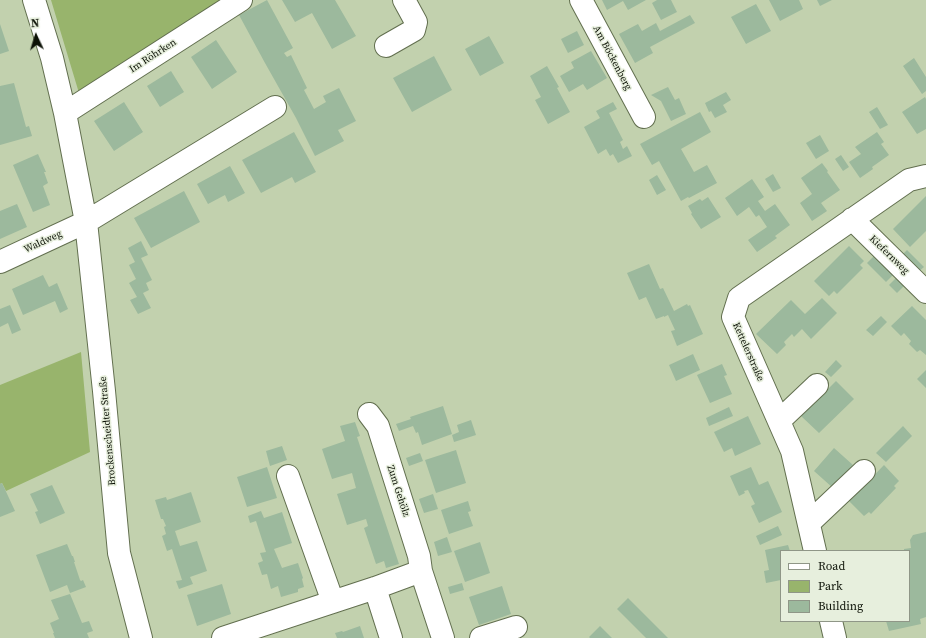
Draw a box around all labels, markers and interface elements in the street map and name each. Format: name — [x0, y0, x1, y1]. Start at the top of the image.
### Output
north arrow — [16, 16, 56, 56]
text: N — [31, 16, 40, 31]
street label: Am Böckenberg — [590, 24, 634, 92]
street label: Im Röhrken — [127, 36, 179, 76]
street label: Waldweg — [22, 228, 64, 256]
street label: Kiefernweg — [867, 233, 911, 277]
street label: Kettelerstraße — [730, 321, 766, 383]
street label: Brockenscheidter Straße — [97, 376, 119, 486]
street label: Zum Gehölz — [384, 464, 412, 518]
legend — [780, 550, 910, 622]
text: Road — [818, 558, 845, 574]
text: Park — [818, 578, 843, 594]
text: Building — [818, 598, 863, 614]

